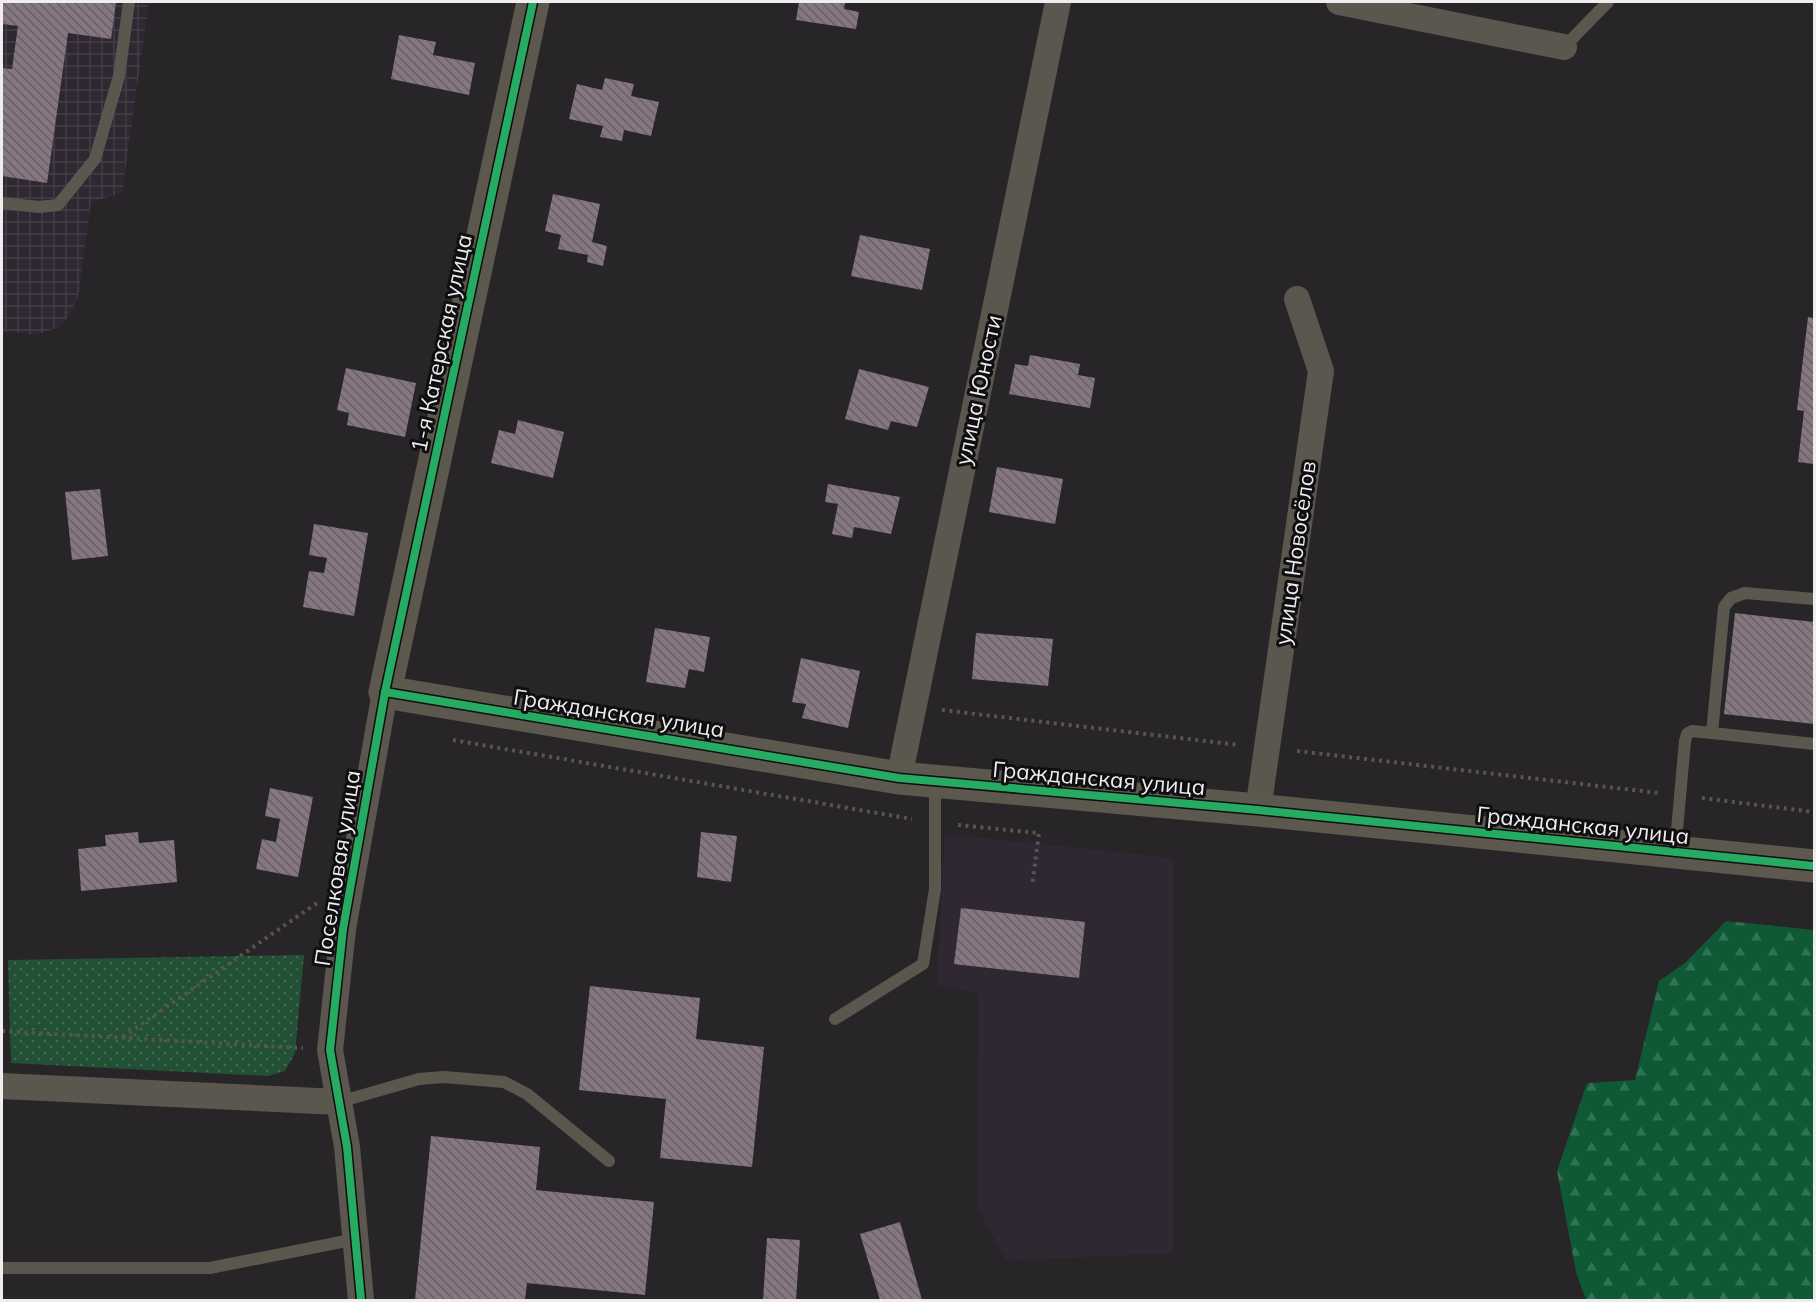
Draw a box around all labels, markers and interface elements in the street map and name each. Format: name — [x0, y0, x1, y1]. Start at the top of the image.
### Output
street label: 1-я Катерская улица — [404, 231, 478, 455]
street label: улица Юности — [948, 312, 1008, 468]
street label: улица Новосёлов — [1268, 459, 1322, 647]
street label: Гражданская улица — [511, 682, 727, 744]
street label: Гражданская улица — [992, 755, 1206, 801]
street label: Поселковая улица — [308, 768, 366, 968]
street label: Гражданская улица — [1475, 800, 1691, 850]

